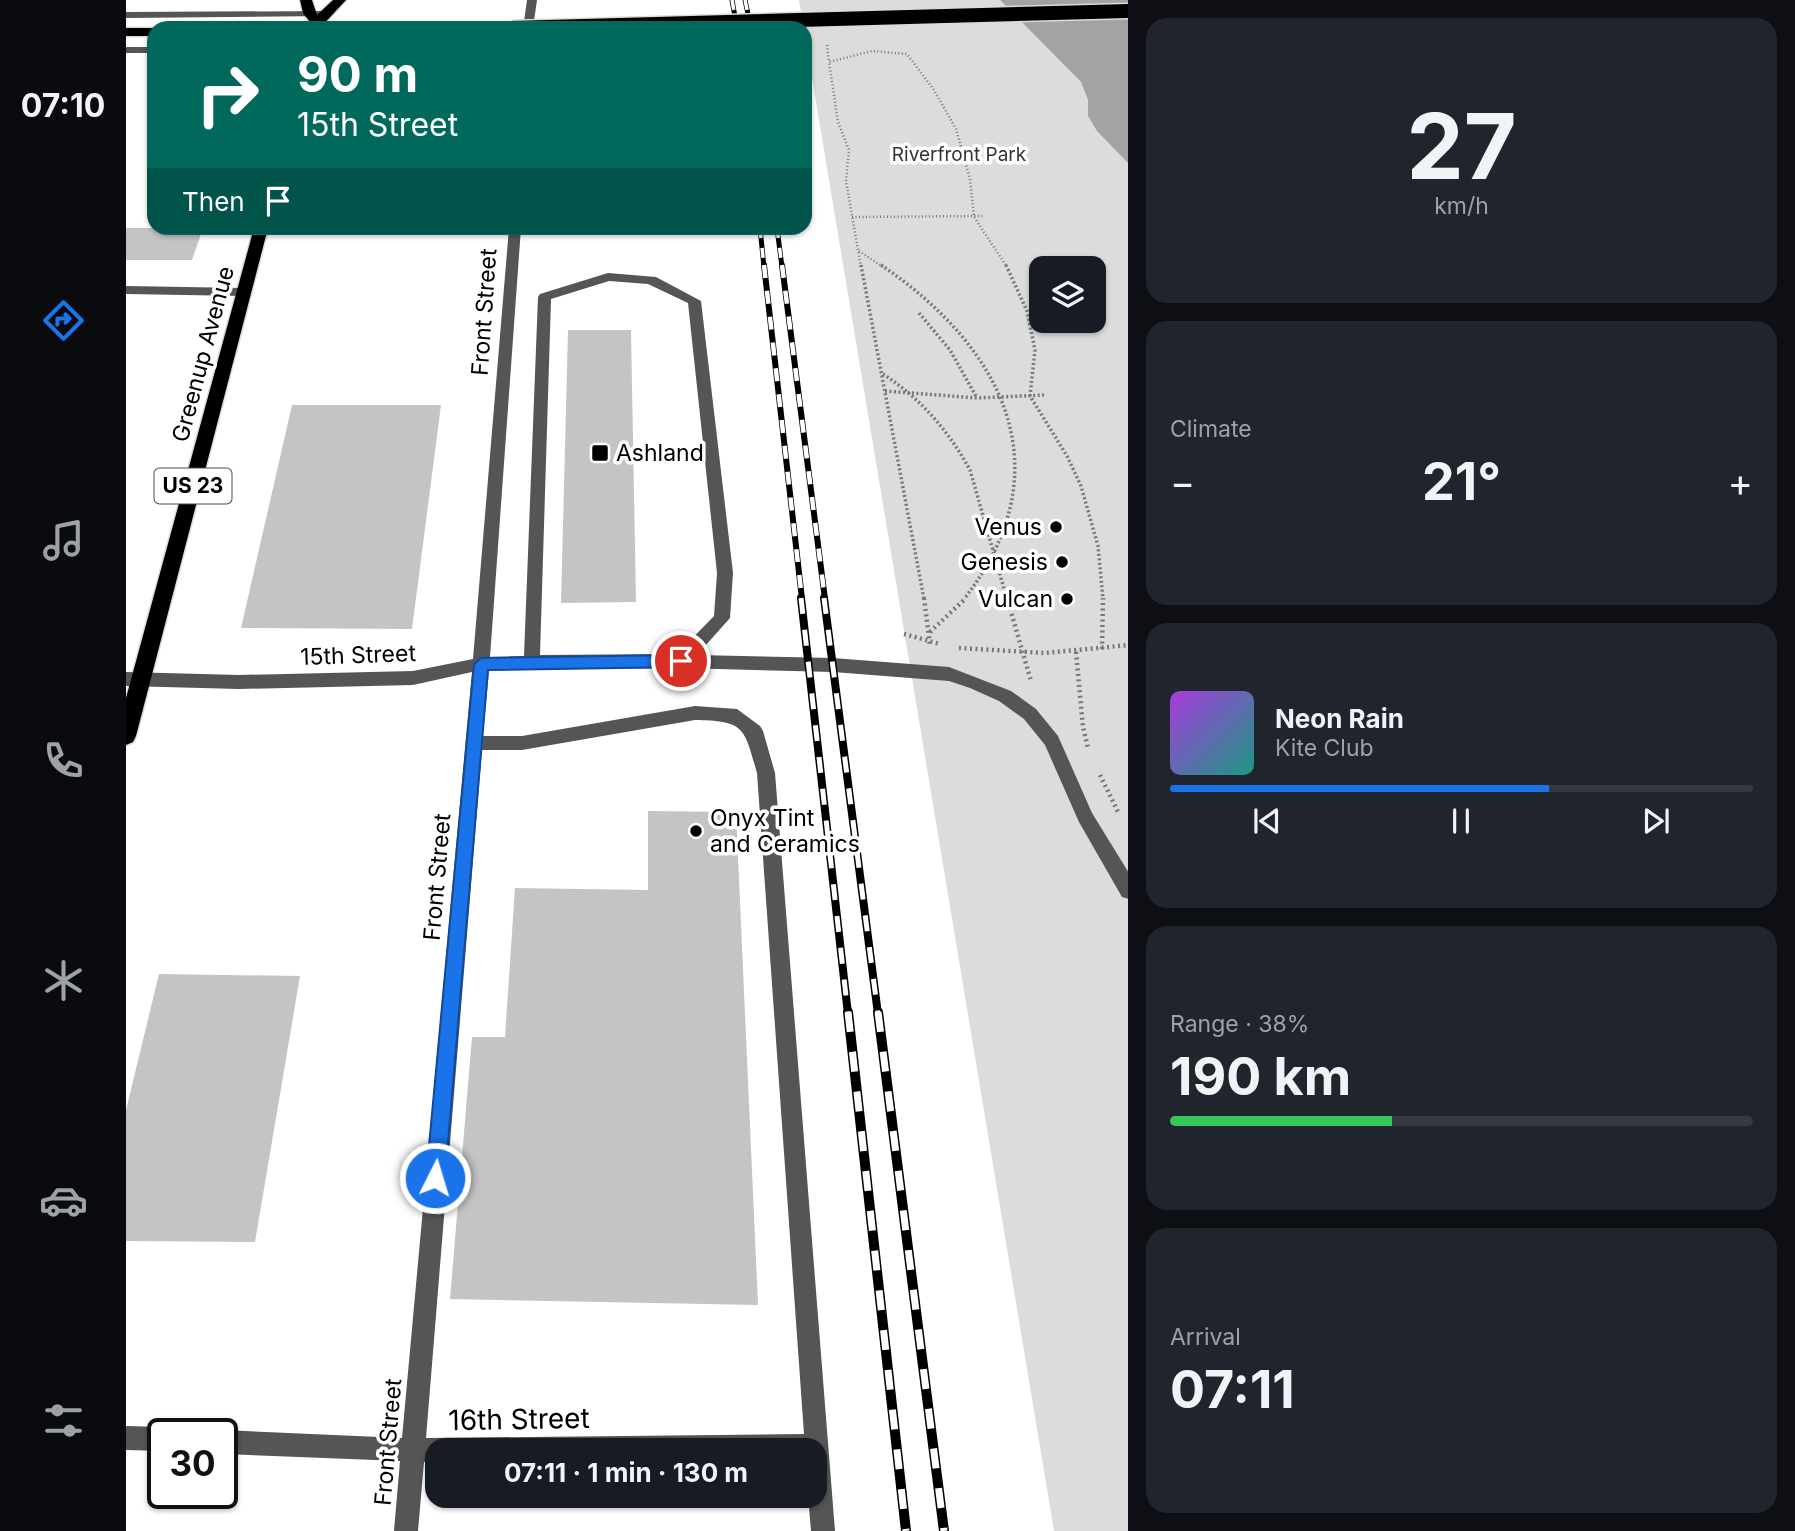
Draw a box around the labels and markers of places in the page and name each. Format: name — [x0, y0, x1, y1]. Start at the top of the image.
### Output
place label: Ashland — [616, 439, 704, 467]
marker: Ashland — [590, 443, 610, 463]
place label: Venus — [975, 513, 1042, 541]
marker: Venus — [1048, 519, 1064, 535]
place label: Genesis — [961, 548, 1048, 576]
marker: Genesis — [1054, 554, 1070, 570]
place label: Vulcan — [978, 585, 1053, 613]
marker: Vulcan — [1059, 591, 1075, 607]
pin — [651, 631, 711, 691]
place label: Onyx Tint and Ceramics — [710, 804, 860, 858]
marker: Onyx Tint and Ceramics — [688, 823, 704, 839]

